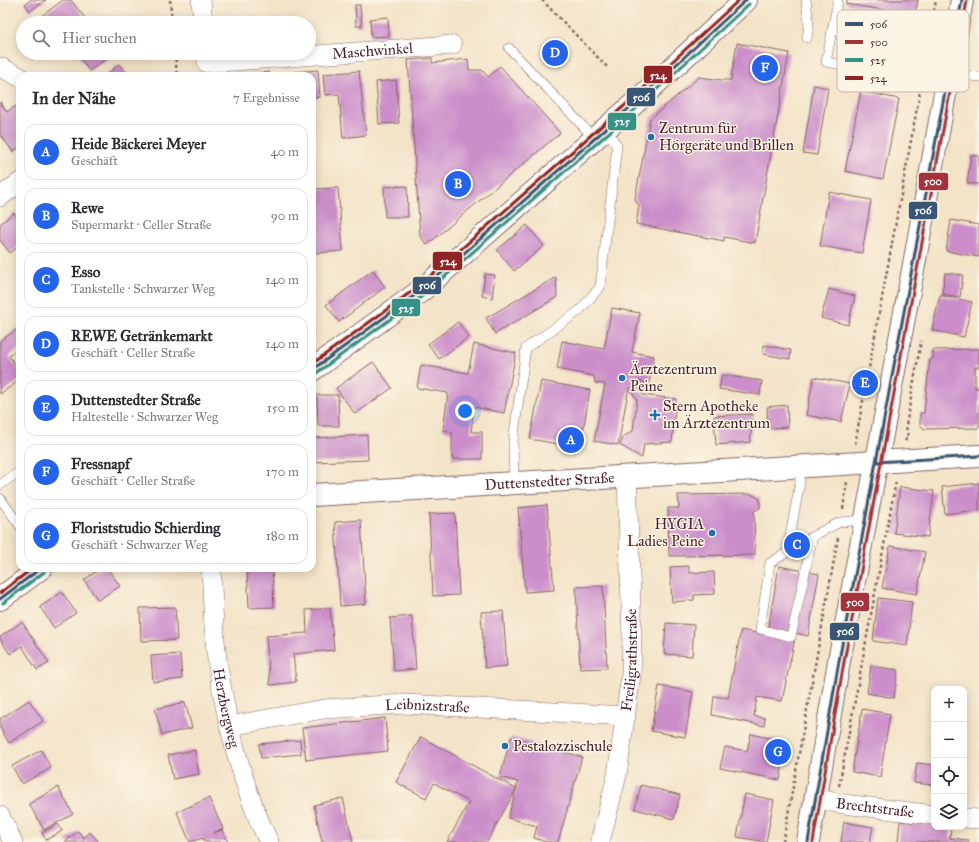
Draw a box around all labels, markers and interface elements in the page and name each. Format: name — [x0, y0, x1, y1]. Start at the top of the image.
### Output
legend — [837, 10, 969, 92]
search box — [16, 16, 316, 60]
text: 506 — [870, 18, 888, 31]
icon: search — [30, 27, 52, 49]
text: Hier suchen — [62, 29, 137, 47]
text: 500 — [870, 36, 888, 49]
pin: D — [542, 38, 568, 68]
street label: Maschwinkel — [331, 39, 415, 63]
pin: F — [752, 53, 778, 83]
text: 525 — [870, 54, 886, 67]
line badge: 524 — [643, 65, 673, 84]
text: 524 — [650, 69, 667, 83]
text: 524 — [870, 72, 888, 85]
line badge: 506 — [626, 87, 656, 107]
text: In der Nähe — [32, 88, 116, 109]
text: 7 Ergebnisse — [233, 90, 300, 106]
text: 506 — [632, 91, 651, 104]
line badge: 525 — [607, 112, 637, 131]
text: 525 — [614, 115, 631, 128]
place label: Zentrum für Hörgeräte und Brillen — [659, 119, 794, 154]
marker: Zentrum für Hörgeräte und Brillen — [646, 132, 656, 142]
text: Heide Bäckerei Meyer — [71, 135, 206, 153]
text: A — [42, 144, 50, 160]
text: 40 m — [270, 144, 299, 160]
text: Geschäft — [71, 153, 118, 169]
pin: B — [445, 169, 471, 199]
line badge: 500 — [918, 172, 949, 191]
text: 500 — [924, 175, 943, 188]
text: Rewe — [71, 199, 104, 217]
line badge: 506 — [908, 201, 938, 220]
text: 506 — [914, 204, 933, 217]
text: B — [42, 208, 50, 224]
text: 90 m — [271, 208, 299, 224]
text: Supermarkt · Celler Straße — [71, 217, 211, 233]
line badge: 524 — [432, 251, 463, 271]
text: 524 — [440, 255, 457, 269]
text: Esso — [71, 263, 100, 281]
text: C — [42, 272, 50, 288]
text: 140 m — [265, 272, 299, 288]
line badge: 506 — [412, 276, 442, 295]
text: 506 — [418, 279, 437, 292]
text: Tankstelle · Schwarzer Weg — [71, 281, 215, 297]
line badge: 525 — [391, 298, 421, 317]
text: 525 — [398, 302, 415, 315]
text: REWE Getränkemarkt — [71, 327, 213, 345]
text: D — [41, 336, 51, 352]
text: 140 m — [265, 336, 299, 352]
text: Geschäft · Celler Straße — [71, 345, 195, 361]
place label: Ärztezentrum Peine — [629, 360, 717, 395]
pin: E — [852, 368, 878, 398]
marker: Ärztezentrum Peine — [617, 373, 627, 383]
text: Duttenstedter Straße — [71, 391, 201, 409]
place label: Stern Apotheke im Ärztezentrum — [663, 397, 770, 432]
text: E — [41, 400, 51, 416]
text: 150 m — [267, 400, 299, 416]
your location — [455, 401, 475, 421]
text: Haltestelle · Schwarzer Weg — [71, 409, 218, 425]
marker: Stern Apotheke im Ärztezentrum — [650, 410, 660, 420]
pin: A — [558, 425, 584, 455]
text: Fressnapf — [71, 455, 130, 473]
text: F — [42, 464, 50, 480]
text: 170 m — [266, 464, 299, 480]
street label: Duttenstedter Straße — [484, 468, 615, 494]
text: Geschäft · Celler Straße — [71, 473, 195, 489]
place label: HYGIA Ladies Peine — [627, 515, 704, 550]
text: Floriststudio Schierding — [71, 519, 220, 537]
text: G — [41, 528, 51, 544]
text: 180 m — [266, 528, 299, 544]
marker: HYGIA Ladies Peine — [707, 528, 717, 538]
pin: C — [784, 530, 810, 560]
text: Geschäft · Schwarzer Weg — [71, 537, 208, 553]
line badge: 500 — [840, 592, 870, 612]
text: 500 — [846, 596, 865, 609]
street label: Freiligrathstraße — [617, 608, 641, 712]
line badge: 506 — [829, 622, 860, 641]
text: 506 — [836, 625, 855, 638]
street label: Herzbergweg — [209, 667, 244, 751]
map controls — [931, 686, 967, 830]
button: + — [931, 686, 967, 722]
street label: Leibnizstraße — [384, 695, 470, 716]
button: − — [931, 722, 967, 758]
place label: Pestalozzischule — [513, 737, 613, 755]
pin: G — [765, 737, 791, 767]
marker: Pestalozzischule — [500, 741, 510, 751]
button: locate — [931, 758, 967, 794]
street label: Brechtstraße — [835, 794, 915, 821]
button: layers — [931, 794, 967, 830]

